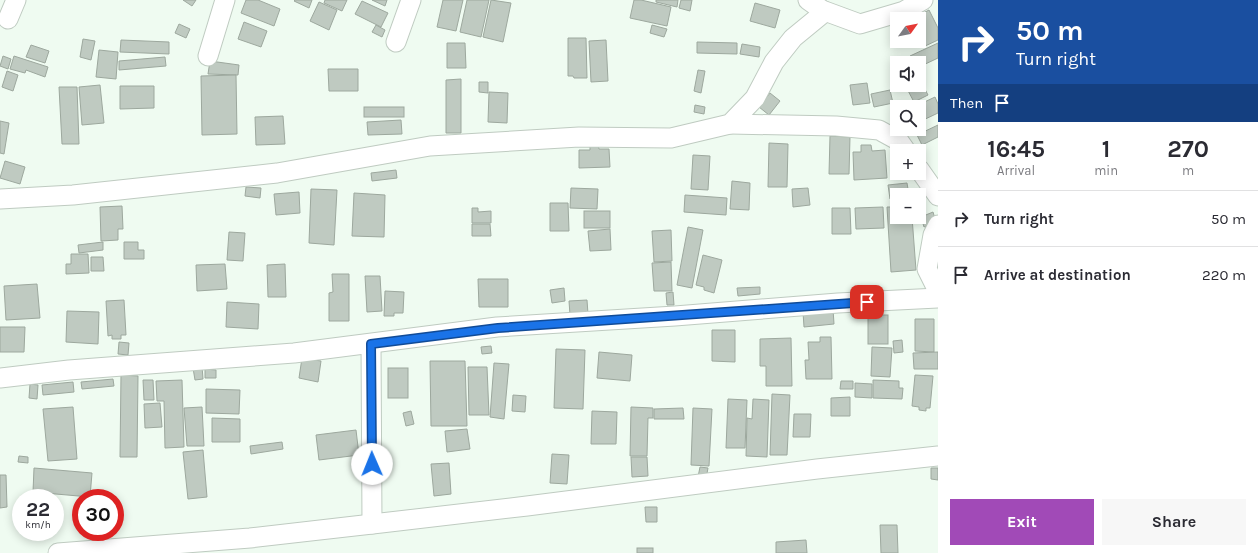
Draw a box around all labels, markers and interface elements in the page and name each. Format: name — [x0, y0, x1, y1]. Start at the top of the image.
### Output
north arrow — [890, 12, 926, 48]
map controls — [890, 12, 926, 224]
text: 50 m — [1016, 14, 1084, 47]
icon: right — [950, 16, 1002, 68]
text: Turn right — [1016, 48, 1096, 70]
button: sound — [890, 56, 926, 92]
icon: arrive — [991, 92, 1013, 114]
text: Then — [950, 94, 983, 112]
button: search — [890, 100, 926, 136]
text: 16:45 — [987, 135, 1045, 163]
text: 1 — [1102, 135, 1110, 163]
text: 270 — [1167, 135, 1209, 163]
button: + — [890, 144, 926, 180]
text: Arrival — [997, 163, 1035, 178]
text: min — [1094, 163, 1118, 178]
text: m — [1182, 163, 1194, 178]
button: − — [890, 188, 926, 224]
icon: right — [950, 208, 972, 230]
text: Turn right — [984, 210, 1054, 228]
text: 50 m — [1211, 210, 1246, 228]
icon: arrive — [950, 264, 972, 286]
text: Arrive at destination — [984, 266, 1131, 284]
text: 220 m — [1202, 266, 1246, 284]
pin — [850, 285, 884, 319]
icon: arrive — [856, 291, 878, 313]
position arrow — [351, 443, 393, 485]
speed limit sign: 30 — [72, 489, 124, 541]
text: 22 — [26, 498, 50, 521]
button: Exit — [950, 499, 1094, 545]
button: Share — [1102, 499, 1246, 545]
text: km/h — [25, 519, 51, 531]

